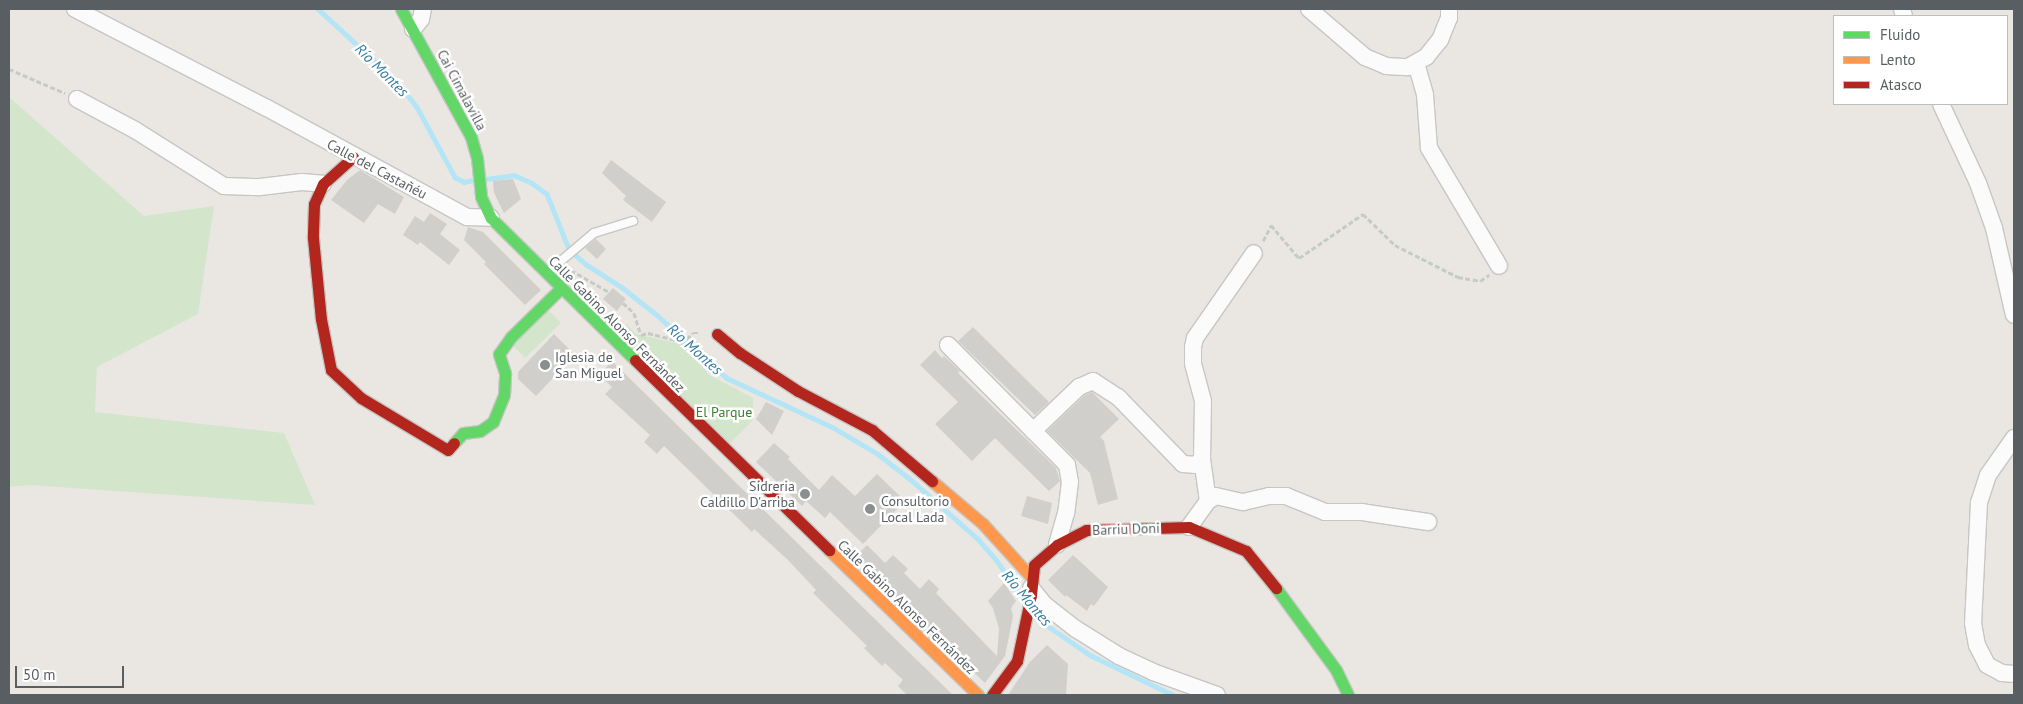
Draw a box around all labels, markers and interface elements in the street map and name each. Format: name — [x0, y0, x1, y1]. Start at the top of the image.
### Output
legend — [1833, 15, 2008, 105]
text: Fluido — [1880, 25, 1920, 44]
water label: Río Montes — [352, 40, 412, 100]
street label: Cai Cimalavilla — [434, 47, 490, 133]
text: Lento — [1880, 50, 1916, 69]
text: Atasco — [1880, 75, 1922, 94]
street label: Calle del Castañéu — [324, 136, 430, 202]
street label: Calle Gabino Alonso Fernández — [545, 252, 689, 396]
water label: Río Montes — [664, 320, 726, 378]
place label: Iglesia de San Miguel — [555, 349, 622, 382]
marker: Iglesia de San Miguel — [539, 359, 551, 371]
park label: El Parque — [696, 404, 752, 420]
place label: Sidreria Caldillo D'arriba — [700, 478, 795, 511]
marker: Sidreria Caldillo D'arriba — [799, 488, 811, 500]
place label: Consultorio Local Lada — [881, 493, 949, 526]
marker: Consultorio Local Lada — [863, 502, 877, 516]
street label: Barriu Doni — [1092, 519, 1160, 539]
street label: Calle Gabino Alonso Fernández — [834, 536, 980, 678]
water label: Río Montes — [998, 566, 1056, 630]
scale bar — [18, 656, 126, 688]
text: 50 m — [23, 665, 56, 684]

